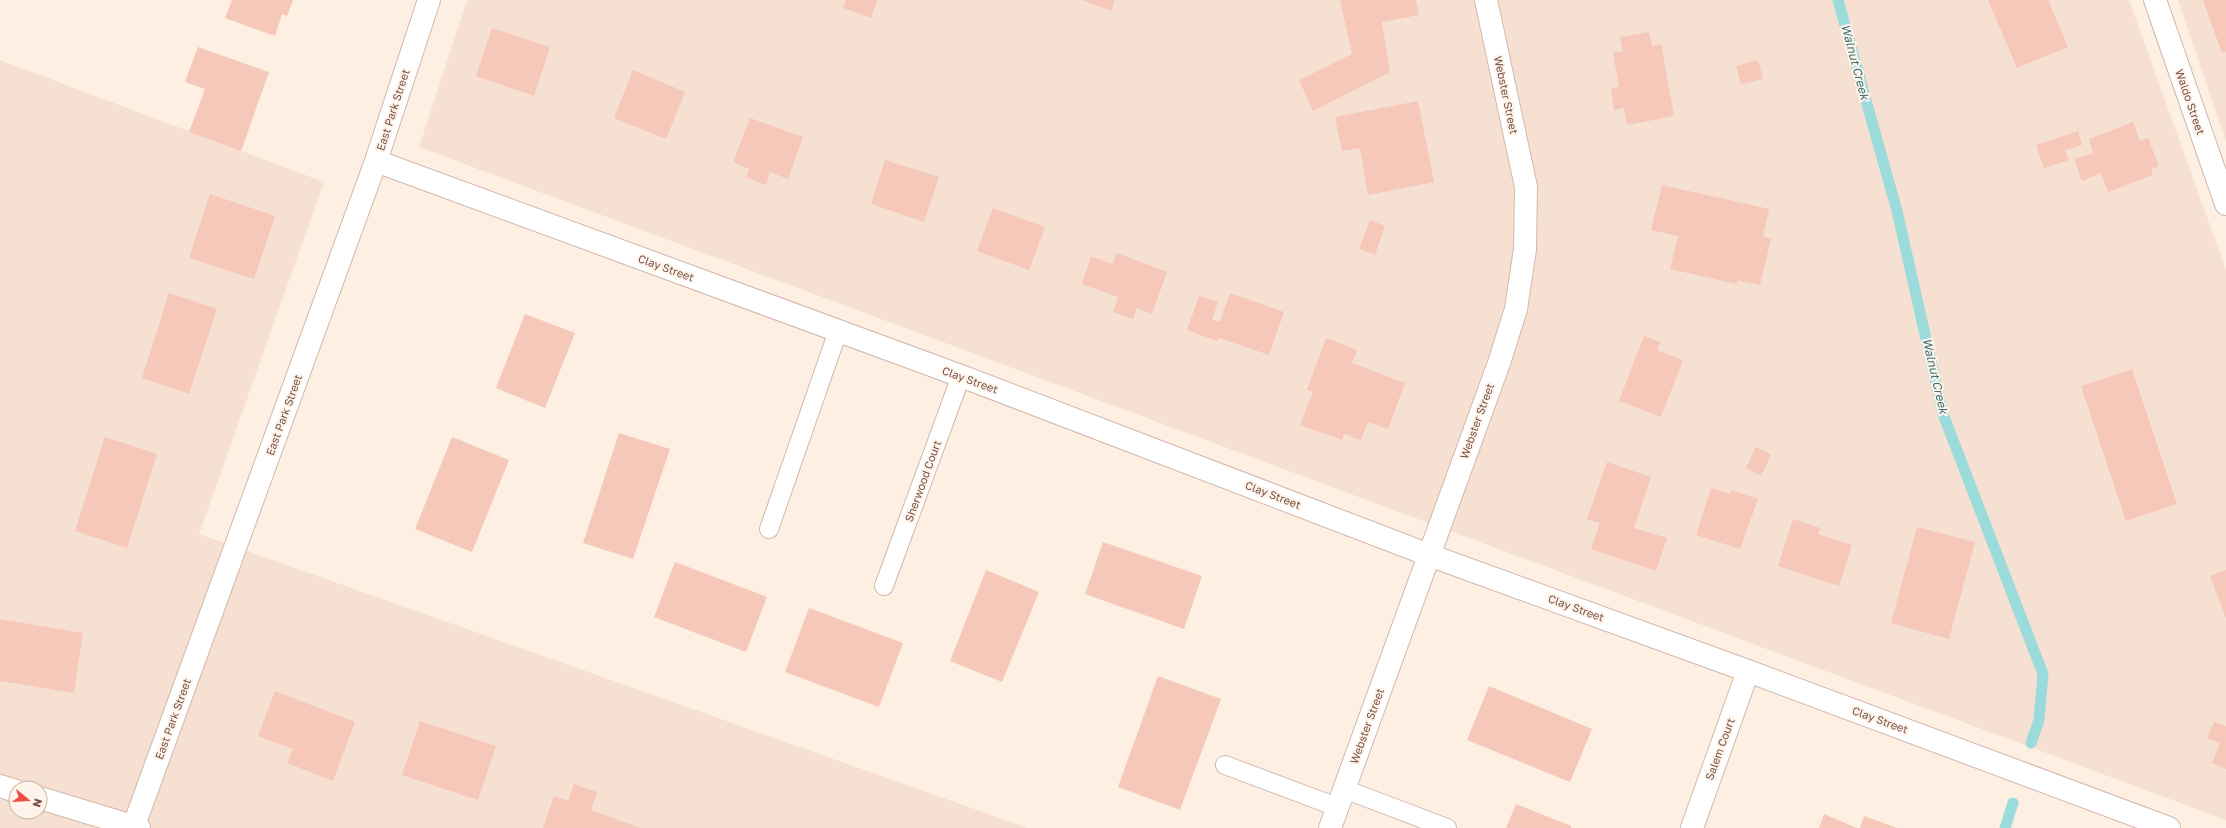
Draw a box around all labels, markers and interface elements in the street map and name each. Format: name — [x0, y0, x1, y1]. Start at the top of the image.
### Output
water label: Walnut Creek — [1838, 22, 1873, 102]
street label: Webster Street — [1492, 55, 1521, 135]
street label: East Park Street — [373, 67, 412, 152]
street label: Waldo Street — [2173, 67, 2208, 136]
street label: Clay Street — [636, 251, 696, 284]
water label: Walnut Creek — [1919, 336, 1952, 417]
street label: Clay Street — [940, 363, 1000, 396]
street label: East Park Street — [263, 373, 304, 457]
street label: Webster Street — [1457, 381, 1496, 460]
street label: Sherwood Court — [902, 438, 943, 523]
street label: Clay Street — [1244, 478, 1303, 511]
street label: Clay Street — [1546, 591, 1606, 624]
street label: East Park Street — [152, 677, 193, 761]
street label: Webster Street — [1347, 686, 1386, 765]
street label: Clay Street — [1850, 703, 1910, 736]
street label: Salem Court — [1702, 716, 1737, 782]
north arrow — [8, 780, 48, 820]
text: N — [31, 797, 45, 809]

